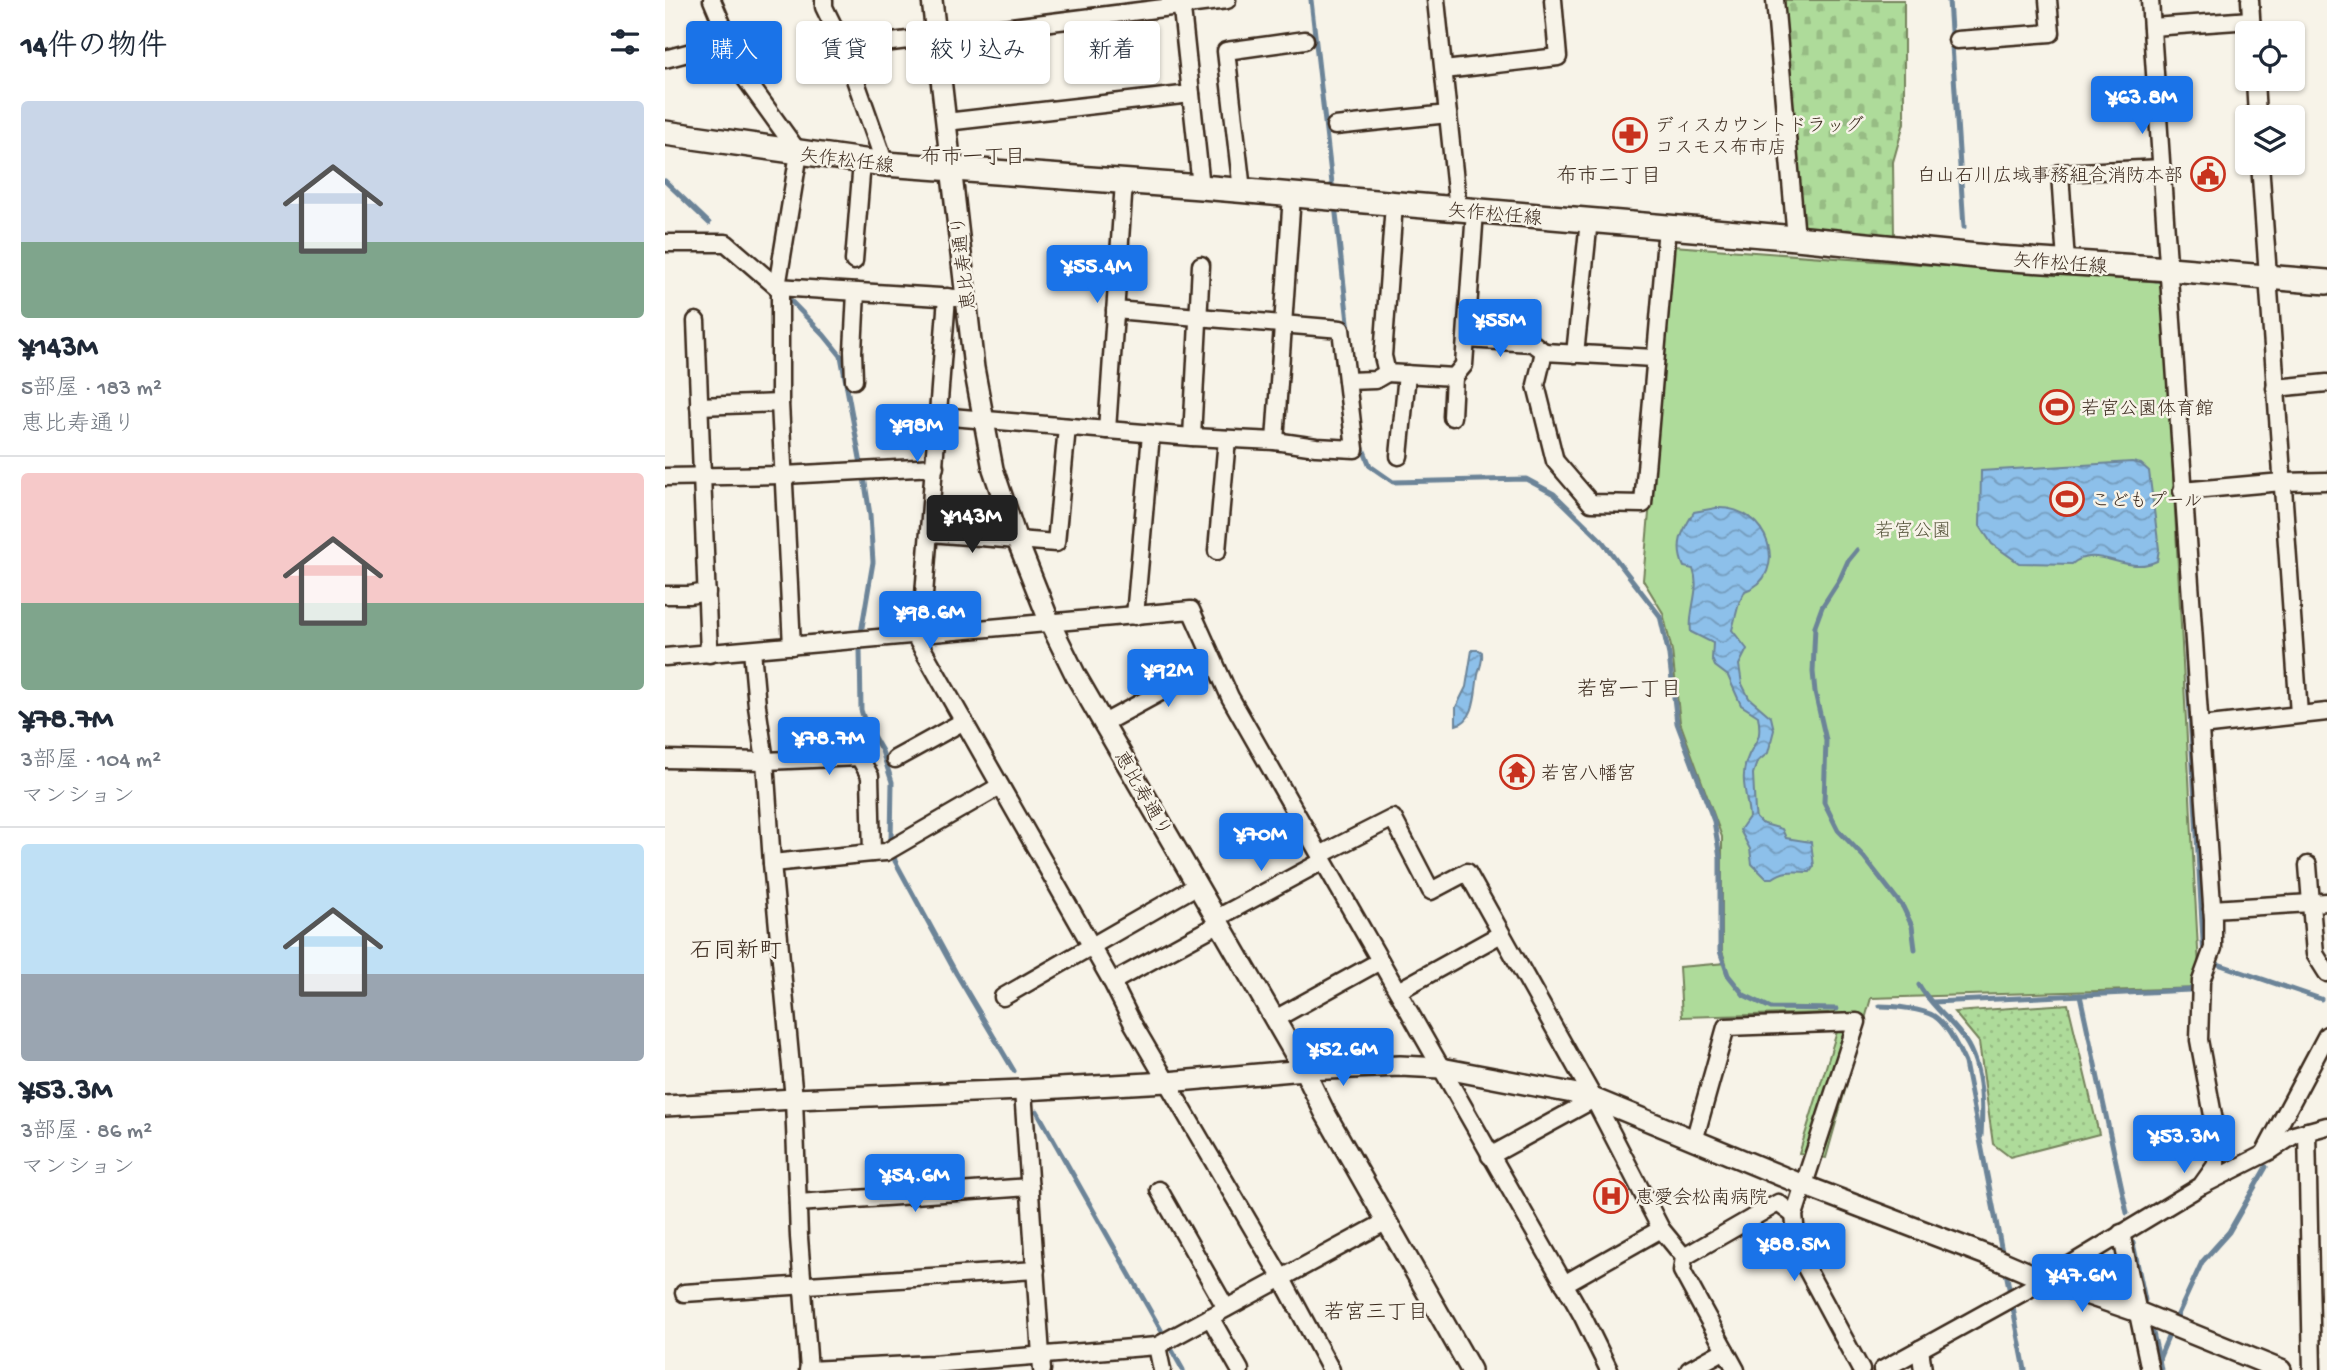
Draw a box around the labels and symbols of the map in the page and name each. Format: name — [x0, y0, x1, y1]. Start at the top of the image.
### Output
pin: ¥63.8M — [2085, 76, 2199, 136]
place label: ディスカウントドラッグ コスモス布市店 — [1655, 115, 1864, 161]
pharmacy icon: ディスカウントドラッグ コスモス布市店 — [1611, 116, 1649, 154]
street label: 矢作松任線 — [798, 144, 895, 180]
district label: 布市一丁目 — [921, 145, 1026, 172]
public building icon: 白山石川広域事務組合消防本部 — [2189, 155, 2227, 193]
district label: 布市二丁目 — [1557, 164, 1662, 191]
place label: 白山石川広域事務組合消防本部 — [1917, 165, 2183, 189]
street label: 矢作松任線 — [1446, 200, 1543, 232]
street label: 恵比寿通り — [947, 214, 983, 311]
pin: ¥55.4M — [1040, 246, 1154, 305]
street label: 矢作松任線 — [2012, 250, 2108, 280]
pin: ¥55M — [1459, 300, 1541, 359]
sports icon: 若宮公園体育館 — [2038, 388, 2076, 426]
place label: 若宮公園体育館 — [2081, 398, 2214, 422]
pin: ¥98M — [876, 405, 958, 464]
sports icon: こどもプール — [2048, 480, 2086, 518]
place label: こどもプール — [2091, 491, 2203, 514]
pin: ¥143M — [923, 496, 1021, 555]
park label: 若宮公園 — [1875, 520, 1951, 544]
pin: ¥98.6M — [873, 592, 987, 651]
pin: ¥92M — [1127, 650, 1209, 709]
district label: 若宮一丁目 — [1577, 678, 1682, 704]
pin: ¥78.7M — [772, 718, 886, 777]
street label: 恵比寿通り — [1107, 747, 1176, 842]
temple icon: 若宮八幡宮 — [1498, 753, 1536, 791]
place label: 若宮八幡宮 — [1541, 763, 1636, 787]
pin: ¥70M — [1220, 814, 1302, 873]
district label: 石同新町 — [690, 938, 782, 966]
pin: ¥52.6M — [1286, 1028, 1400, 1088]
pin: ¥53.3M — [2127, 1116, 2241, 1175]
pin: ¥54.6M — [858, 1154, 972, 1214]
hospital icon: 恵愛会松南病院 — [1592, 1177, 1630, 1215]
place label: 恵愛会松南病院 — [1635, 1187, 1768, 1211]
pin: ¥88.5M — [1737, 1224, 1851, 1283]
pin: ¥47.6M — [2025, 1254, 2139, 1314]
district label: 若宮三丁目 — [1324, 1301, 1429, 1327]

